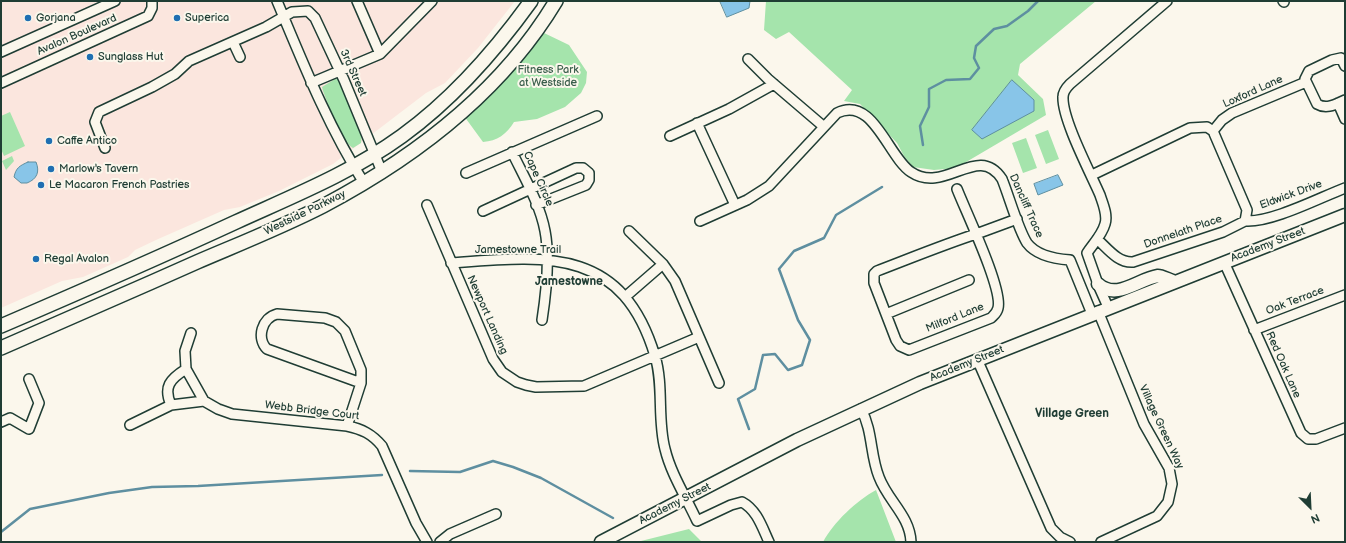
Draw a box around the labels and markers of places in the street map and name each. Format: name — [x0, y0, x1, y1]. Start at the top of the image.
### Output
place label: Gorjana — [36, 11, 76, 25]
place label: Superica — [185, 11, 229, 25]
marker: Gorjana — [23, 13, 33, 23]
marker: Superica — [172, 13, 182, 23]
place label: Sunglass Hut — [98, 50, 163, 64]
marker: Sunglass Hut — [85, 52, 95, 62]
place label: Caffe Antico — [57, 134, 117, 148]
marker: Caffe Antico — [44, 136, 54, 146]
place label: Marlow's Tavern — [59, 162, 138, 176]
marker: Marlow's Tavern — [46, 164, 56, 174]
place label: Le Macaron French Pastries — [49, 178, 189, 192]
marker: Le Macaron French Pastries — [36, 180, 46, 190]
place label: Regal Avalon — [44, 252, 109, 266]
marker: Regal Avalon — [31, 254, 41, 264]

